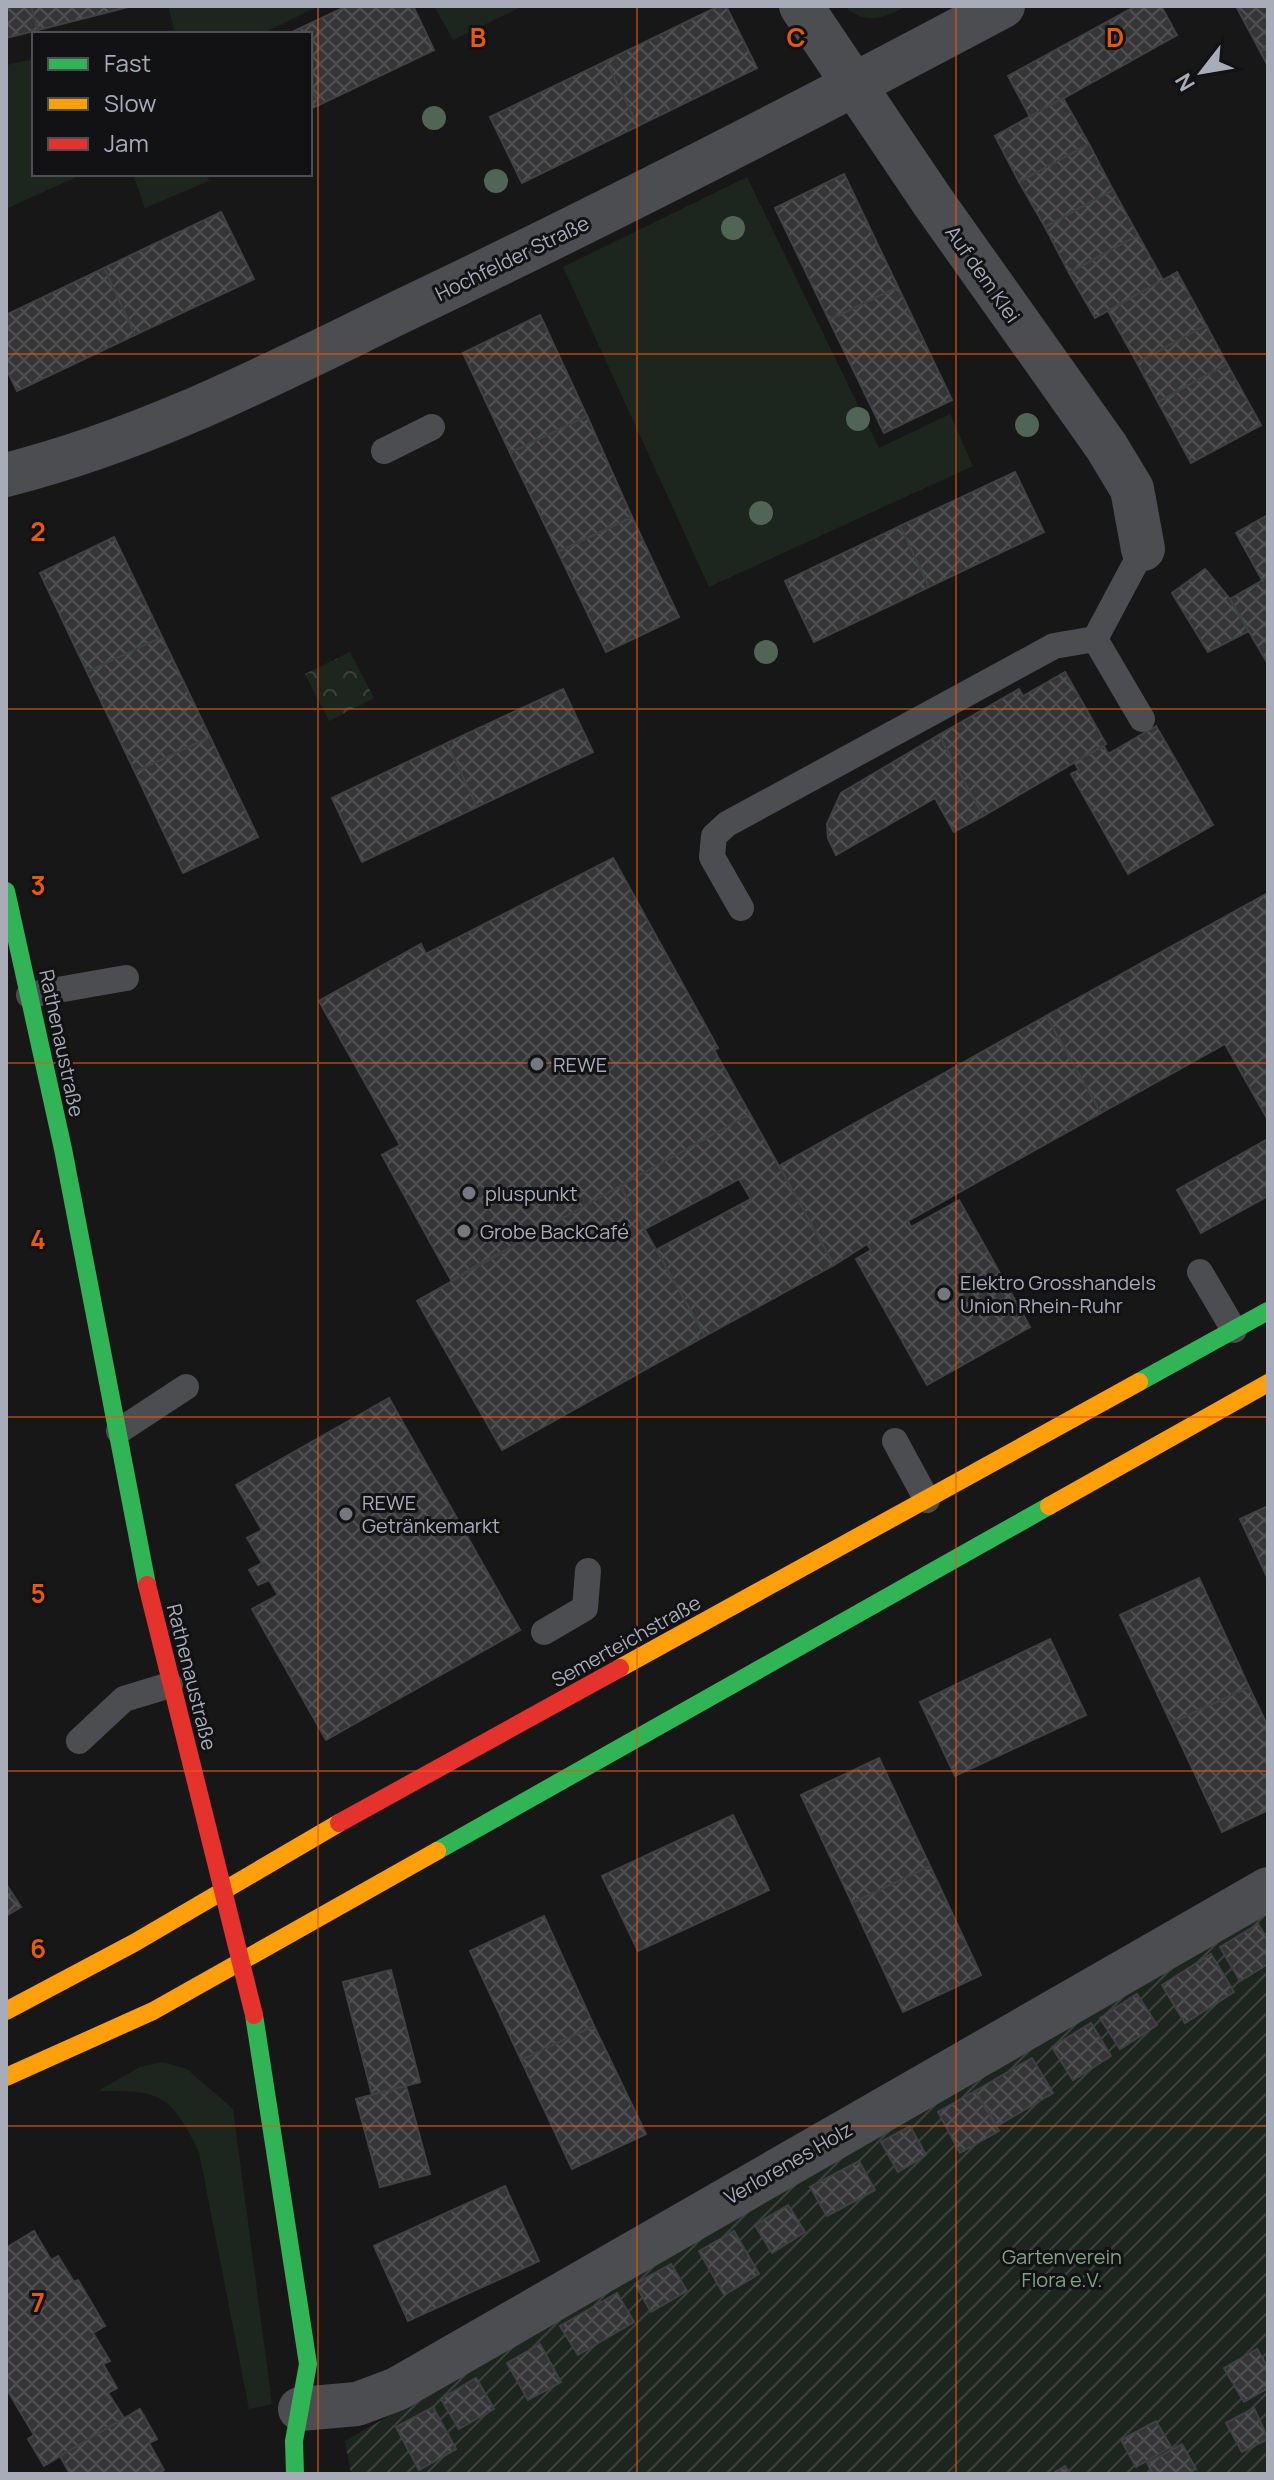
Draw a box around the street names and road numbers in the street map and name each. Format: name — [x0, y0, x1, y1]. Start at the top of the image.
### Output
street label: Hochfelder Straße — [430, 209, 594, 307]
street label: Auf dem Klei — [940, 220, 1026, 328]
street label: Rathenaustraße — [33, 967, 91, 1119]
street label: Semerteichstraße — [547, 1589, 705, 1693]
street label: Rathenaustraße — [161, 1601, 223, 1753]
street label: Verlorenes Holz — [719, 2115, 857, 2211]

